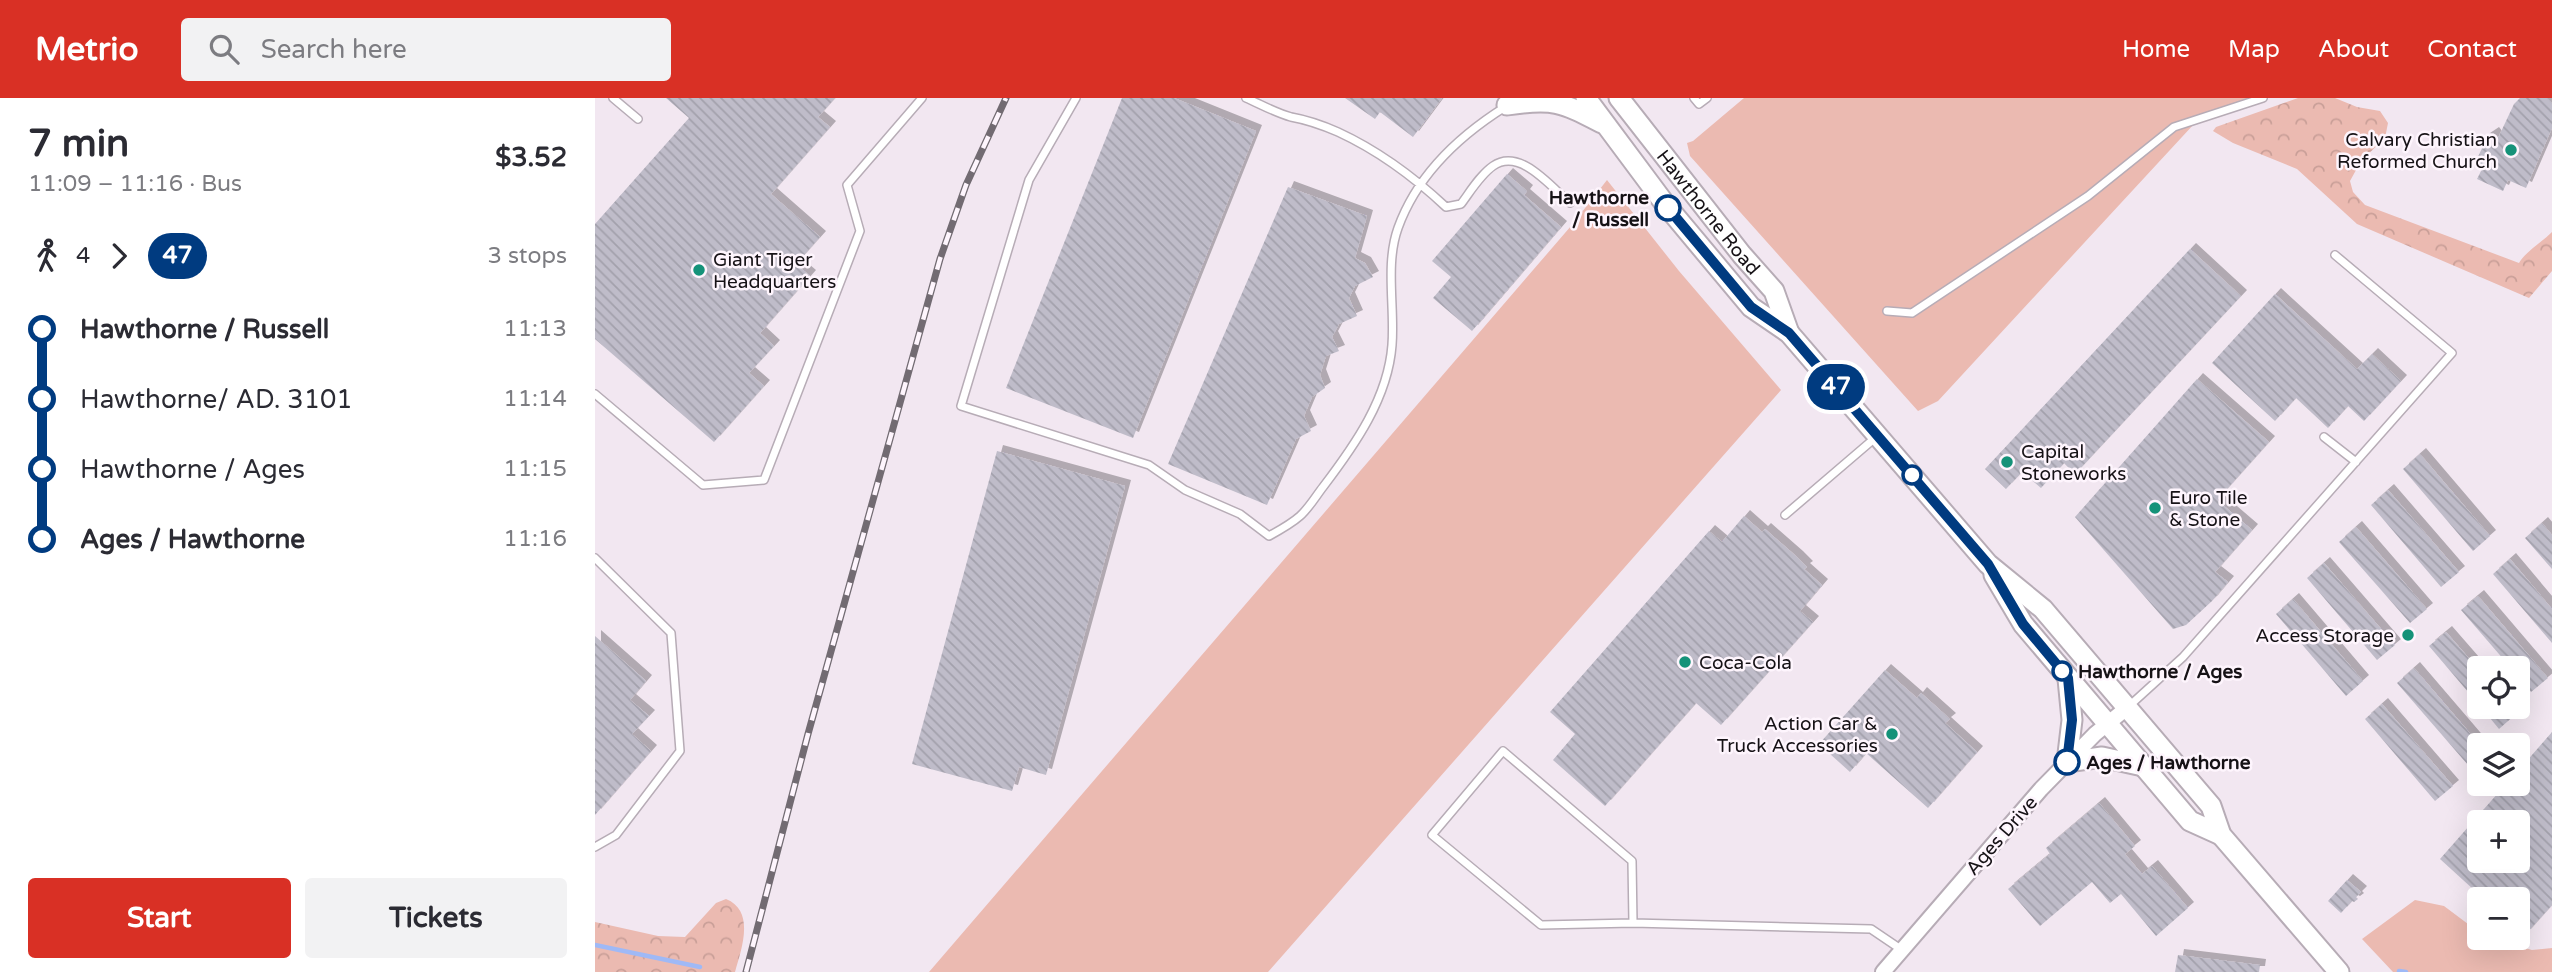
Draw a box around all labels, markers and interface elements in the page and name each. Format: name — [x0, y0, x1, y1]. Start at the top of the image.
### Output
search box — [181, 18, 671, 81]
text: Metrio — [35, 30, 139, 69]
icon: search — [205, 30, 243, 68]
text: Search here — [261, 34, 407, 65]
text: Home — [2122, 35, 2190, 64]
text: Map — [2228, 35, 2280, 64]
text: About — [2318, 35, 2389, 64]
text: Contact — [2427, 35, 2517, 64]
text: 7 min — [28, 121, 129, 167]
place label: Calvary Christian Reformed Church — [2337, 129, 2497, 173]
text: $3.52 — [495, 142, 567, 173]
marker: Calvary Christian Reformed Church — [2503, 142, 2519, 158]
street label: Hawthorne Road — [1652, 146, 1764, 279]
text: 11:09 – 11:16 · Bus — [28, 170, 242, 198]
place label: Hawthorne / Russell — [1549, 187, 1649, 231]
marker: Hawthorne / Russell — [1655, 195, 1681, 221]
icon: walk — [28, 237, 66, 275]
icon: forward — [100, 237, 138, 275]
text: 47 — [162, 241, 193, 270]
text: 4 — [76, 242, 90, 270]
text: 3 stops — [487, 242, 567, 270]
place label: Giant Tiger Headquarters — [713, 249, 836, 293]
marker: Giant Tiger Headquarters — [691, 262, 707, 278]
text: Hawthorne / Russell — [80, 314, 329, 345]
text: 11:13 — [503, 315, 567, 343]
line badge: 47 — [1805, 364, 1867, 410]
text: 47 — [1821, 372, 1851, 401]
text: Hawthorne/ AD. 3101 — [80, 384, 353, 415]
text: 11:14 — [503, 385, 567, 413]
place label: Capital Stoneworks — [2021, 441, 2126, 485]
text: Hawthorne / Ages — [80, 454, 305, 485]
marker: Capital Stoneworks — [1999, 454, 2015, 470]
text: 11:15 — [503, 455, 567, 483]
unlabelled marker — [1902, 465, 1922, 485]
place label: Euro Tile & Stone — [2169, 487, 2248, 531]
marker: Euro Tile & Stone — [2147, 500, 2163, 516]
text: Ages / Hawthorne — [80, 524, 305, 555]
text: 11:16 — [503, 525, 567, 553]
place label: Access Storage — [2255, 625, 2394, 647]
marker: Access Storage — [2400, 627, 2416, 643]
place label: Coca-Cola — [1699, 652, 1792, 674]
marker: Coca-Cola — [1677, 654, 1693, 670]
map controls — [2467, 656, 2530, 950]
button: locate — [2467, 656, 2530, 719]
marker: Hawthorne / Ages — [2052, 661, 2072, 681]
place label: Hawthorne / Ages — [2078, 661, 2242, 684]
place label: Action Car & Truck Accessories — [1717, 713, 1878, 757]
marker: Action Car & Truck Accessories — [1884, 726, 1900, 742]
button: layers — [2467, 733, 2530, 796]
marker: Ages / Hawthorne — [2054, 749, 2080, 775]
place label: Ages / Hawthorne — [2086, 752, 2251, 775]
street label: Ages Drive — [1961, 792, 2042, 880]
button: + — [2467, 810, 2530, 873]
button: Start — [28, 878, 291, 958]
button: Tickets — [305, 878, 567, 958]
button: − — [2467, 887, 2530, 950]

